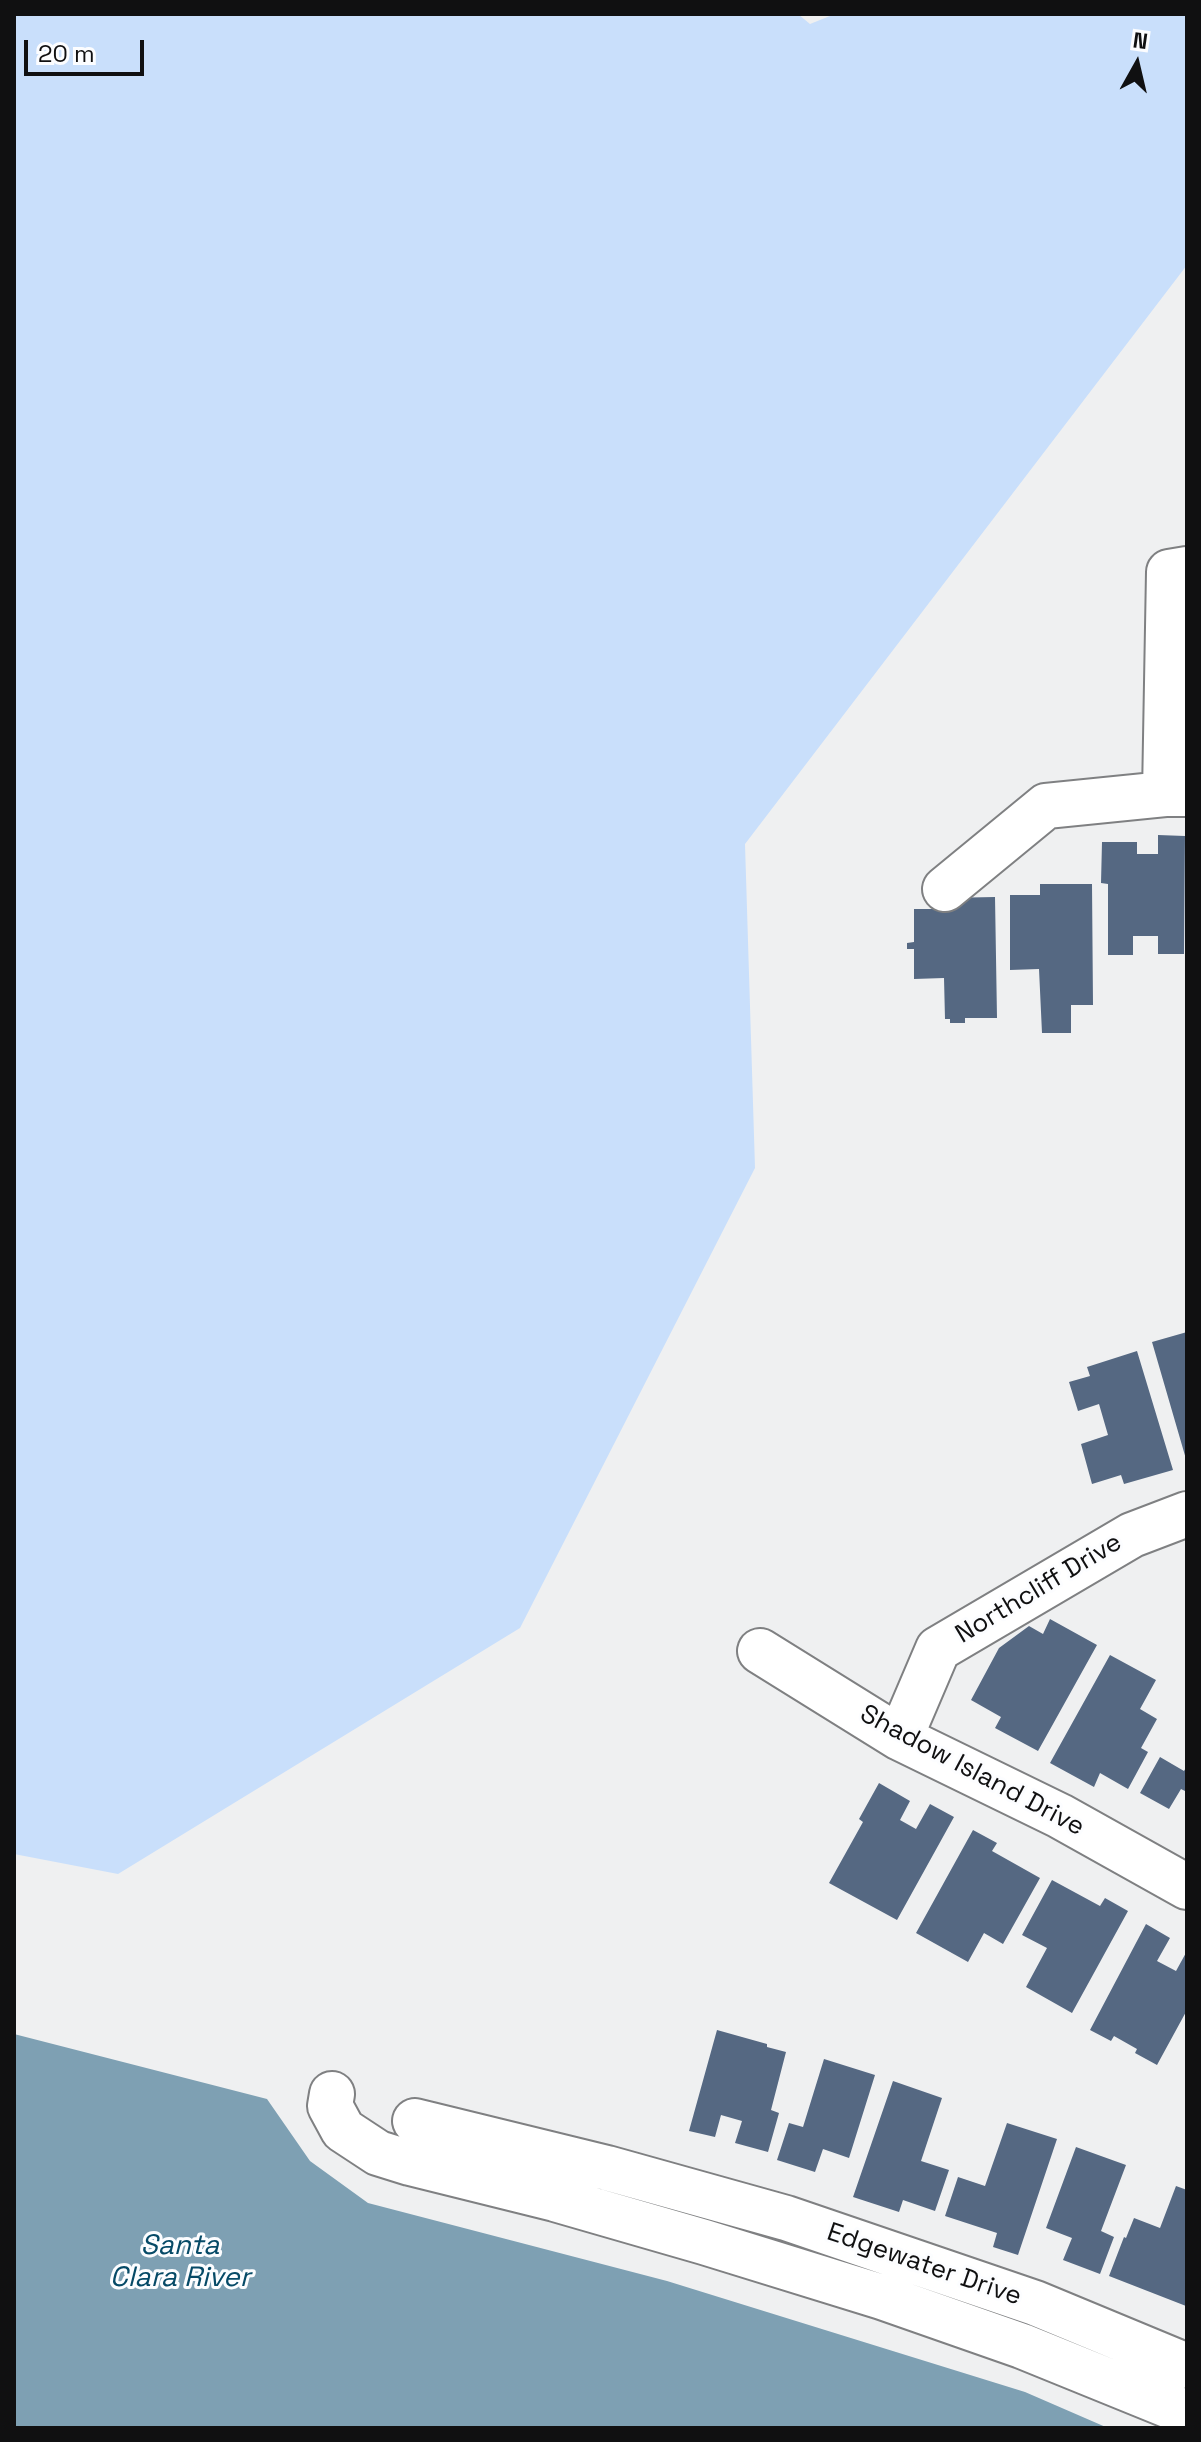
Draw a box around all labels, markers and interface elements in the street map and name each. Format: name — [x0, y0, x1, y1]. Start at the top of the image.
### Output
scale bar — [28, 24, 148, 74]
north arrow — [1097, 24, 1177, 104]
text: N — [1131, 25, 1150, 55]
text: 20 m — [38, 38, 95, 69]
street label: Northcliff Drive — [950, 1527, 1128, 1651]
street label: Shadow Island Drive — [855, 1699, 1089, 1843]
street label: Edgewater Drive — [823, 2217, 1025, 2313]
water label: Santa Clara River — [110, 2229, 250, 2295]

